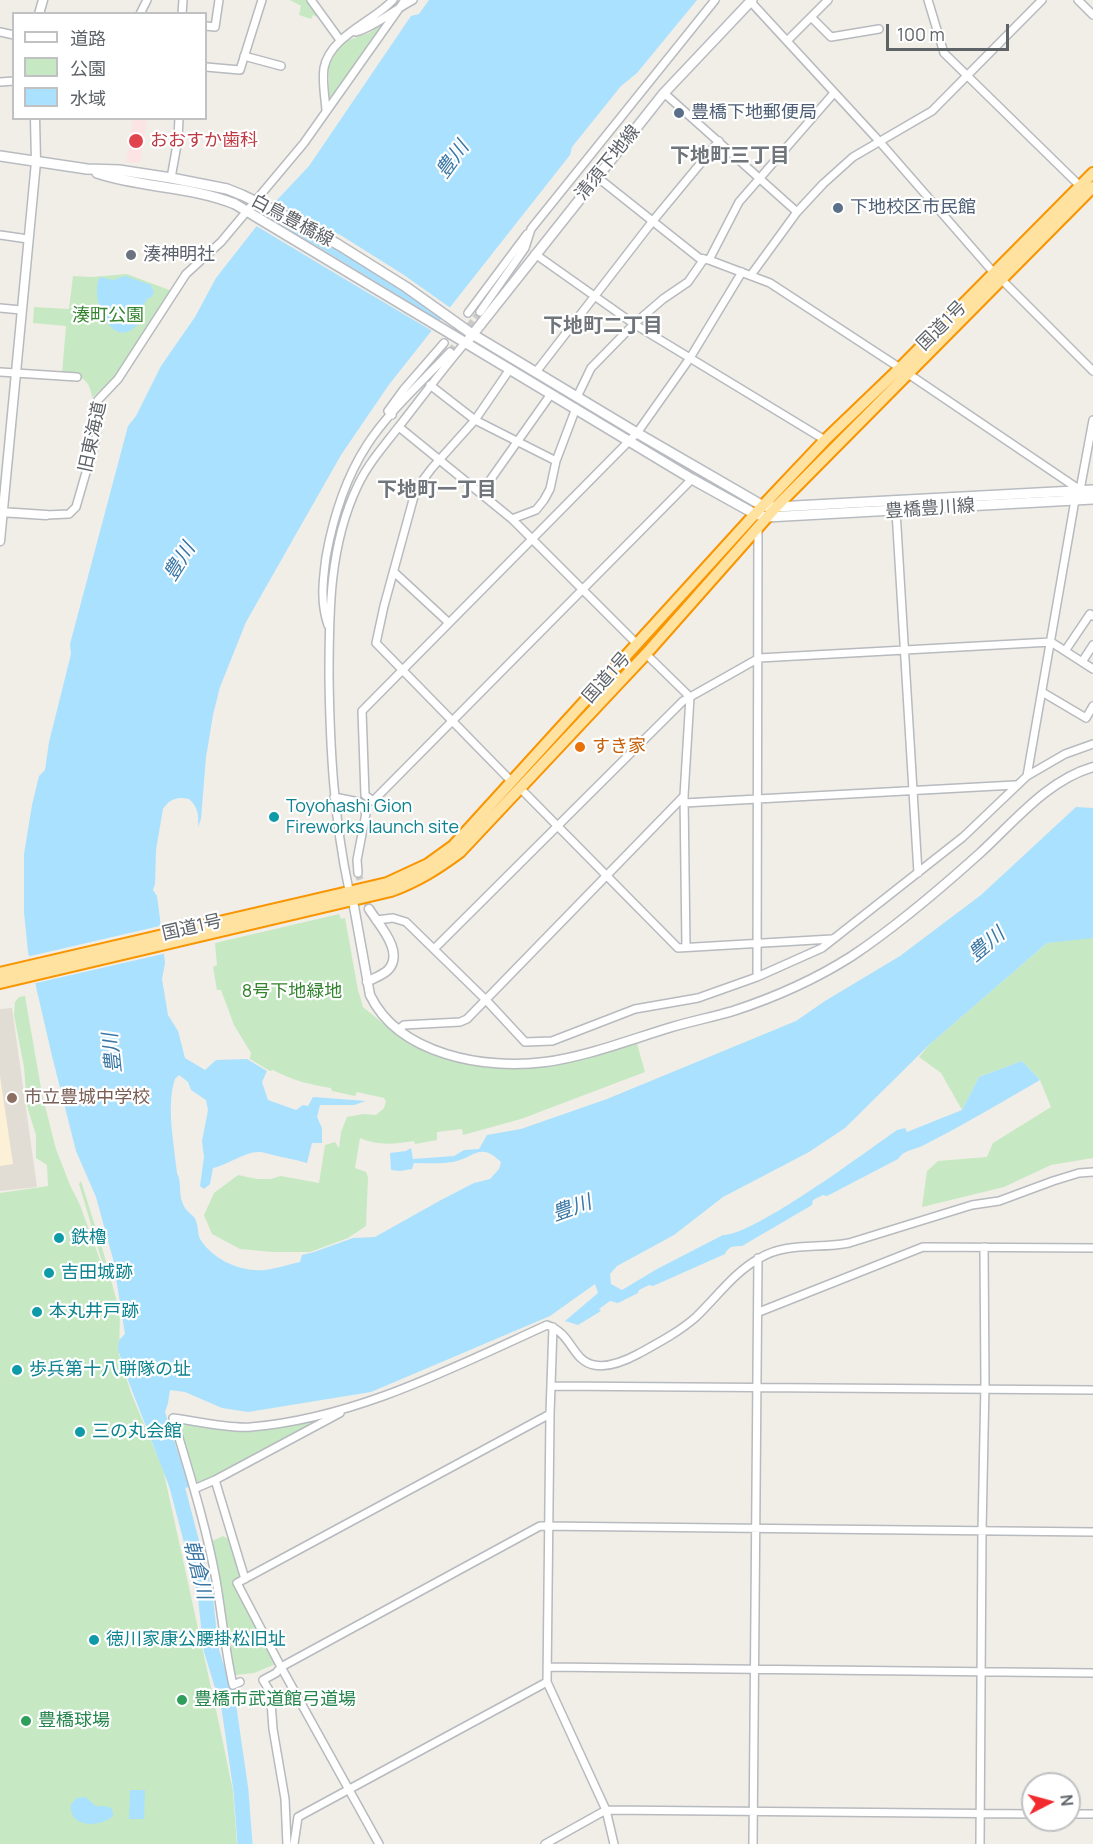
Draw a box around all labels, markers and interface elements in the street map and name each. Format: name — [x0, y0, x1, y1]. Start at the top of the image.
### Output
legend — [12, 12, 207, 120]
scale bar — [889, 12, 1012, 50]
text: 100 m — [897, 22, 945, 46]
text: 道路 — [70, 26, 106, 50]
text: 公園 — [70, 56, 106, 80]
text: 水域 — [70, 86, 106, 110]
place label: 豊橋下地郵便局 — [691, 102, 817, 124]
marker: 豊橋下地郵便局 — [672, 106, 686, 120]
street label: 清須下地線 — [571, 121, 645, 205]
place label: おおすか歯科 — [150, 130, 258, 152]
marker: おおすか歯科 — [127, 132, 145, 150]
water label: 豊川 — [432, 137, 474, 183]
district label: 下地町三丁目 — [670, 144, 790, 168]
street label: 白鳥豊橋線 — [247, 190, 337, 252]
place label: 下地校区市民館 — [850, 197, 976, 219]
marker: 下地校区市民館 — [831, 201, 845, 215]
place label: 湊神明社 — [143, 244, 215, 266]
marker: 湊神明社 — [124, 248, 138, 262]
street label: 国道1号 — [913, 297, 971, 355]
park label: 湊町公園 — [72, 305, 144, 327]
district label: 下地町二丁目 — [543, 314, 663, 338]
street label: 旧東海道 — [75, 400, 111, 474]
district label: 下地町一丁目 — [377, 478, 497, 502]
street label: 豊橋豊川線 — [884, 495, 976, 523]
water label: 豊川 — [159, 539, 201, 585]
street label: 国道1号 — [579, 648, 635, 708]
place label: すき家 — [592, 736, 646, 758]
marker: すき家 — [573, 740, 587, 754]
place label: Toyohashi Gion Fireworks launch site — [286, 796, 459, 838]
marker: Toyohashi Gion Fireworks launch site — [267, 810, 281, 824]
street label: 国道1号 — [160, 911, 224, 945]
water label: 豊川 — [964, 923, 1010, 967]
park label: 8号下地緑地 — [242, 981, 342, 1003]
water label: 豊川 — [99, 1032, 127, 1074]
place label: 市立豊城中学校 — [24, 1087, 150, 1109]
marker: 市立豊城中学校 — [5, 1091, 19, 1105]
water label: 豊川 — [549, 1191, 595, 1227]
place label: 鉄櫓 — [71, 1227, 107, 1249]
marker: 鉄櫓 — [52, 1231, 66, 1245]
place label: 吉田城跡 — [61, 1262, 133, 1284]
marker: 吉田城跡 — [42, 1266, 56, 1280]
place label: 本丸井戸跡 — [49, 1301, 139, 1323]
marker: 本丸井戸跡 — [30, 1305, 44, 1319]
place label: 歩兵第十八聠隊の址 — [29, 1359, 191, 1381]
marker: 歩兵第十八聠隊の址 — [10, 1363, 24, 1377]
place label: 三の丸会館 — [92, 1421, 182, 1443]
marker: 三の丸会館 — [73, 1425, 87, 1439]
water label: 朝倉川 — [178, 1538, 216, 1602]
place label: 徳川家康公腰掛松旧址 — [106, 1629, 286, 1651]
marker: 徳川家康公腰掛松旧址 — [87, 1633, 101, 1647]
place label: 豊橋市武道館弓道場 — [194, 1689, 356, 1711]
marker: 豊橋市武道館弓道場 — [175, 1693, 189, 1707]
place label: 豊橋球場 — [38, 1710, 110, 1732]
marker: 豊橋球場 — [19, 1714, 33, 1728]
north arrow — [1021, 1772, 1081, 1832]
text: N — [1055, 1793, 1078, 1807]

